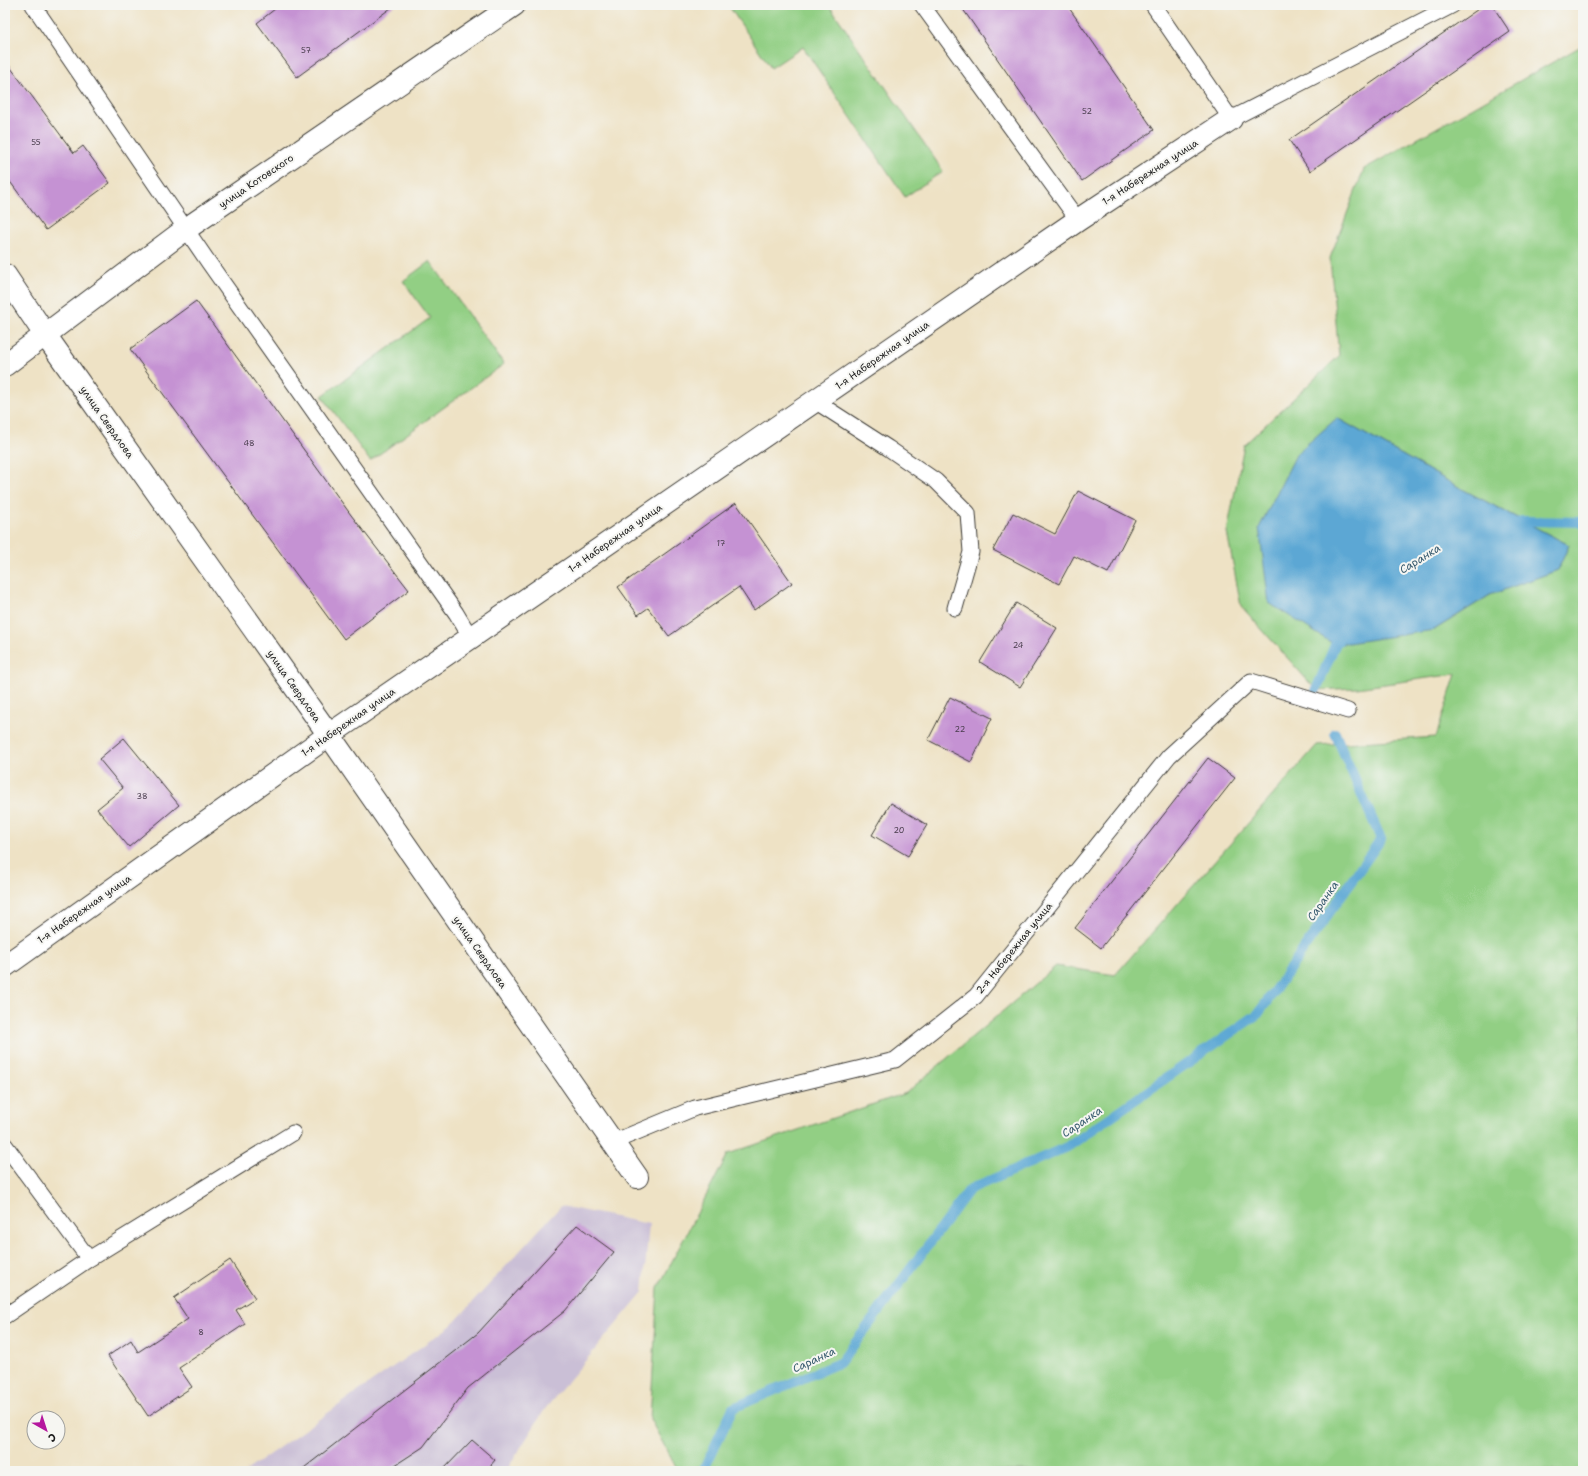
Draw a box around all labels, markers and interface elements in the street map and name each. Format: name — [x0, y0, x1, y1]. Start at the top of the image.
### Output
house number: 57 — [301, 45, 311, 56]
house number: 52 — [1082, 106, 1092, 117]
street label: 1-я Набережная улица — [1100, 136, 1201, 208]
house number: 55 — [31, 137, 41, 148]
street label: улица Котовского — [216, 151, 296, 211]
street label: 1-я Набережная улица — [832, 317, 932, 392]
street label: улица Свердлова — [77, 383, 137, 461]
house number: 48 — [243, 438, 255, 449]
street label: 1-я Набережная улица — [565, 500, 665, 575]
house number: 17 — [717, 538, 726, 549]
water label: Саранка — [1397, 540, 1443, 577]
house number: 24 — [1013, 640, 1024, 651]
street label: улица Свердлова — [264, 647, 324, 725]
street label: 1-я Набережная улица — [298, 684, 398, 759]
house number: 22 — [955, 724, 966, 735]
house number: 38 — [137, 791, 147, 802]
house number: 20 — [894, 825, 904, 836]
street label: 1-я Набережная улица — [34, 871, 134, 946]
water label: Саранка — [1304, 878, 1342, 924]
street label: 2-я Набережная улица — [973, 899, 1055, 996]
street label: улица Свердлова — [450, 913, 510, 991]
water label: Саранка — [1059, 1103, 1105, 1141]
house number: 8 — [198, 1327, 204, 1338]
water label: Саранка — [790, 1343, 838, 1376]
north arrow — [26, 1410, 66, 1450]
text: С — [44, 1429, 59, 1445]

